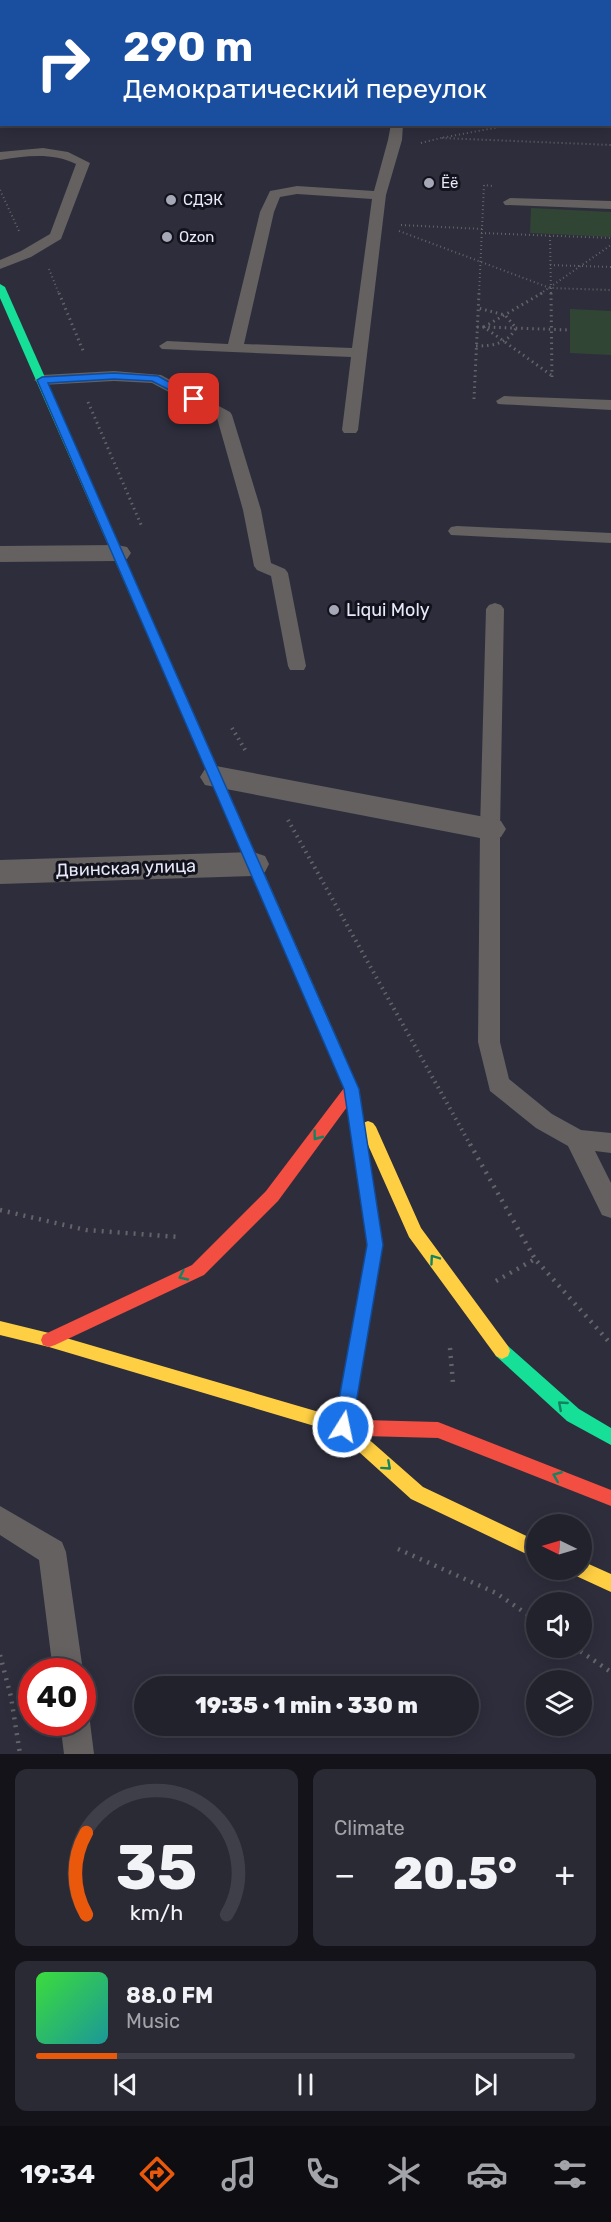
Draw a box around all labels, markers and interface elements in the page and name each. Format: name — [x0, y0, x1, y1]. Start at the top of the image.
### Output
text: 290 m — [123, 22, 253, 72]
icon: right — [24, 24, 102, 102]
text: Демократический переулок — [123, 73, 487, 105]
place label: Ёё — [441, 174, 458, 192]
marker: Ёё — [422, 176, 436, 190]
place label: СДЭК — [183, 191, 223, 209]
marker: СДЭК — [164, 193, 178, 207]
place label: Ozon — [179, 228, 214, 246]
marker: Ozon — [160, 230, 174, 244]
pin — [168, 373, 219, 424]
icon: arrive — [177, 382, 210, 415]
place label: Liqui Moly — [346, 599, 430, 621]
marker: Liqui Moly — [327, 603, 341, 617]
street label: Двинская улица — [56, 855, 196, 881]
one-way arrow — [313, 1130, 324, 1141]
one-way arrow — [430, 1255, 441, 1266]
one-way arrow — [179, 1269, 190, 1281]
position arrow — [311, 1395, 375, 1459]
one-way arrow — [558, 1401, 569, 1412]
one-way arrow — [380, 1459, 390, 1470]
one-way arrow — [552, 1471, 562, 1484]
north arrow — [526, 1514, 592, 1580]
map controls — [526, 1514, 592, 1736]
button: sound — [526, 1592, 592, 1658]
speed limit sign: 40 — [18, 1658, 96, 1736]
button: layers — [526, 1670, 592, 1736]
text: 19:35 · 1 min · 330 m — [195, 1692, 418, 1719]
text: Climate — [334, 1816, 405, 1840]
text: 35 — [116, 1831, 197, 1905]
text: 20.5° — [393, 1847, 517, 1900]
text: − — [334, 1855, 355, 1894]
text: + — [554, 1855, 575, 1894]
text: km/h — [130, 1900, 183, 1925]
text: 88.0 FM — [126, 1982, 213, 2009]
text: Music — [126, 2009, 180, 2033]
icon: previous — [109, 2068, 142, 2101]
icon: pause — [289, 2068, 322, 2101]
icon: next — [469, 2068, 502, 2101]
icon: directions — [136, 2153, 178, 2195]
icon: music — [218, 2153, 260, 2195]
icon: phone — [301, 2153, 343, 2195]
icon: climate — [383, 2153, 425, 2195]
icon: car — [466, 2153, 508, 2195]
icon: filters — [549, 2153, 591, 2195]
text: 19:34 — [20, 2158, 95, 2190]

